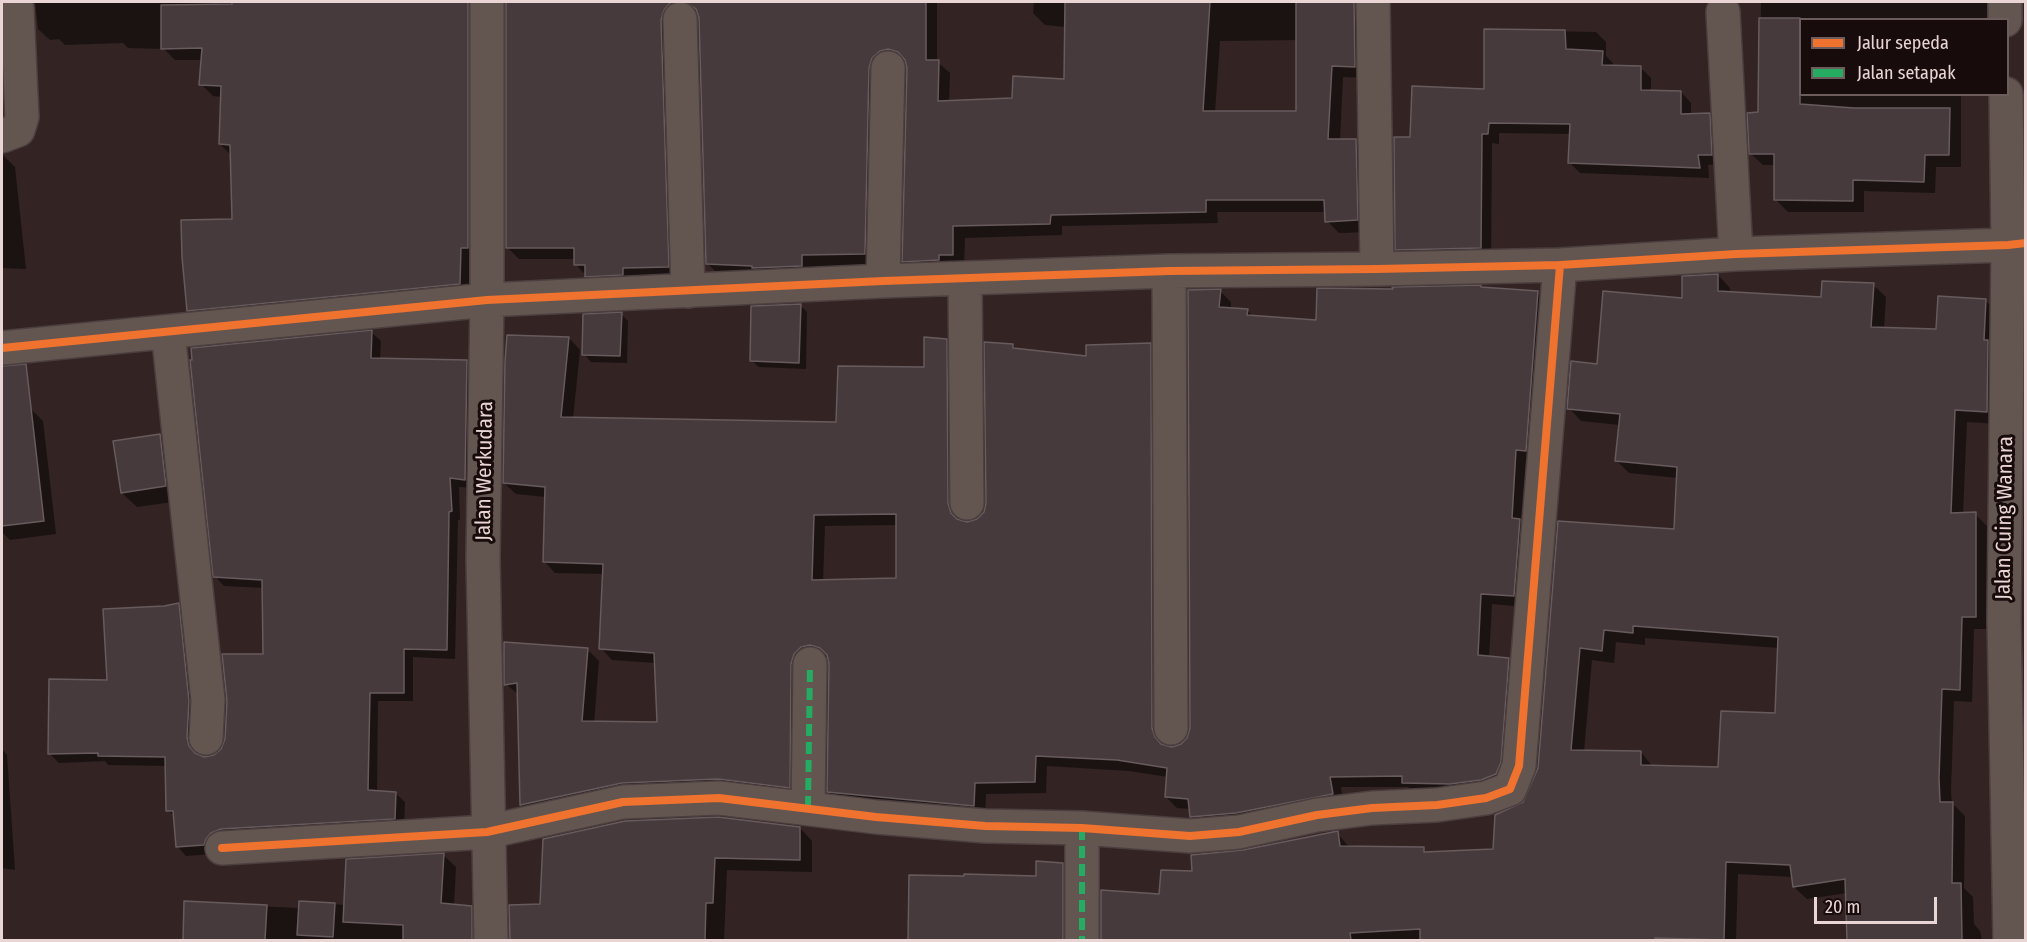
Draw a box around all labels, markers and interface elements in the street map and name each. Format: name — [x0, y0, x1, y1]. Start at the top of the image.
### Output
legend — [1799, 18, 2009, 96]
text: Jalur sepeda — [1857, 32, 1949, 54]
text: Jalan setapak — [1857, 62, 1956, 84]
street label: Jalan Werkudara — [471, 401, 499, 541]
street label: Jalan Cuing Wanara — [1991, 436, 2019, 600]
scale bar — [1817, 885, 1940, 923]
text: 20 m — [1825, 896, 1860, 918]

